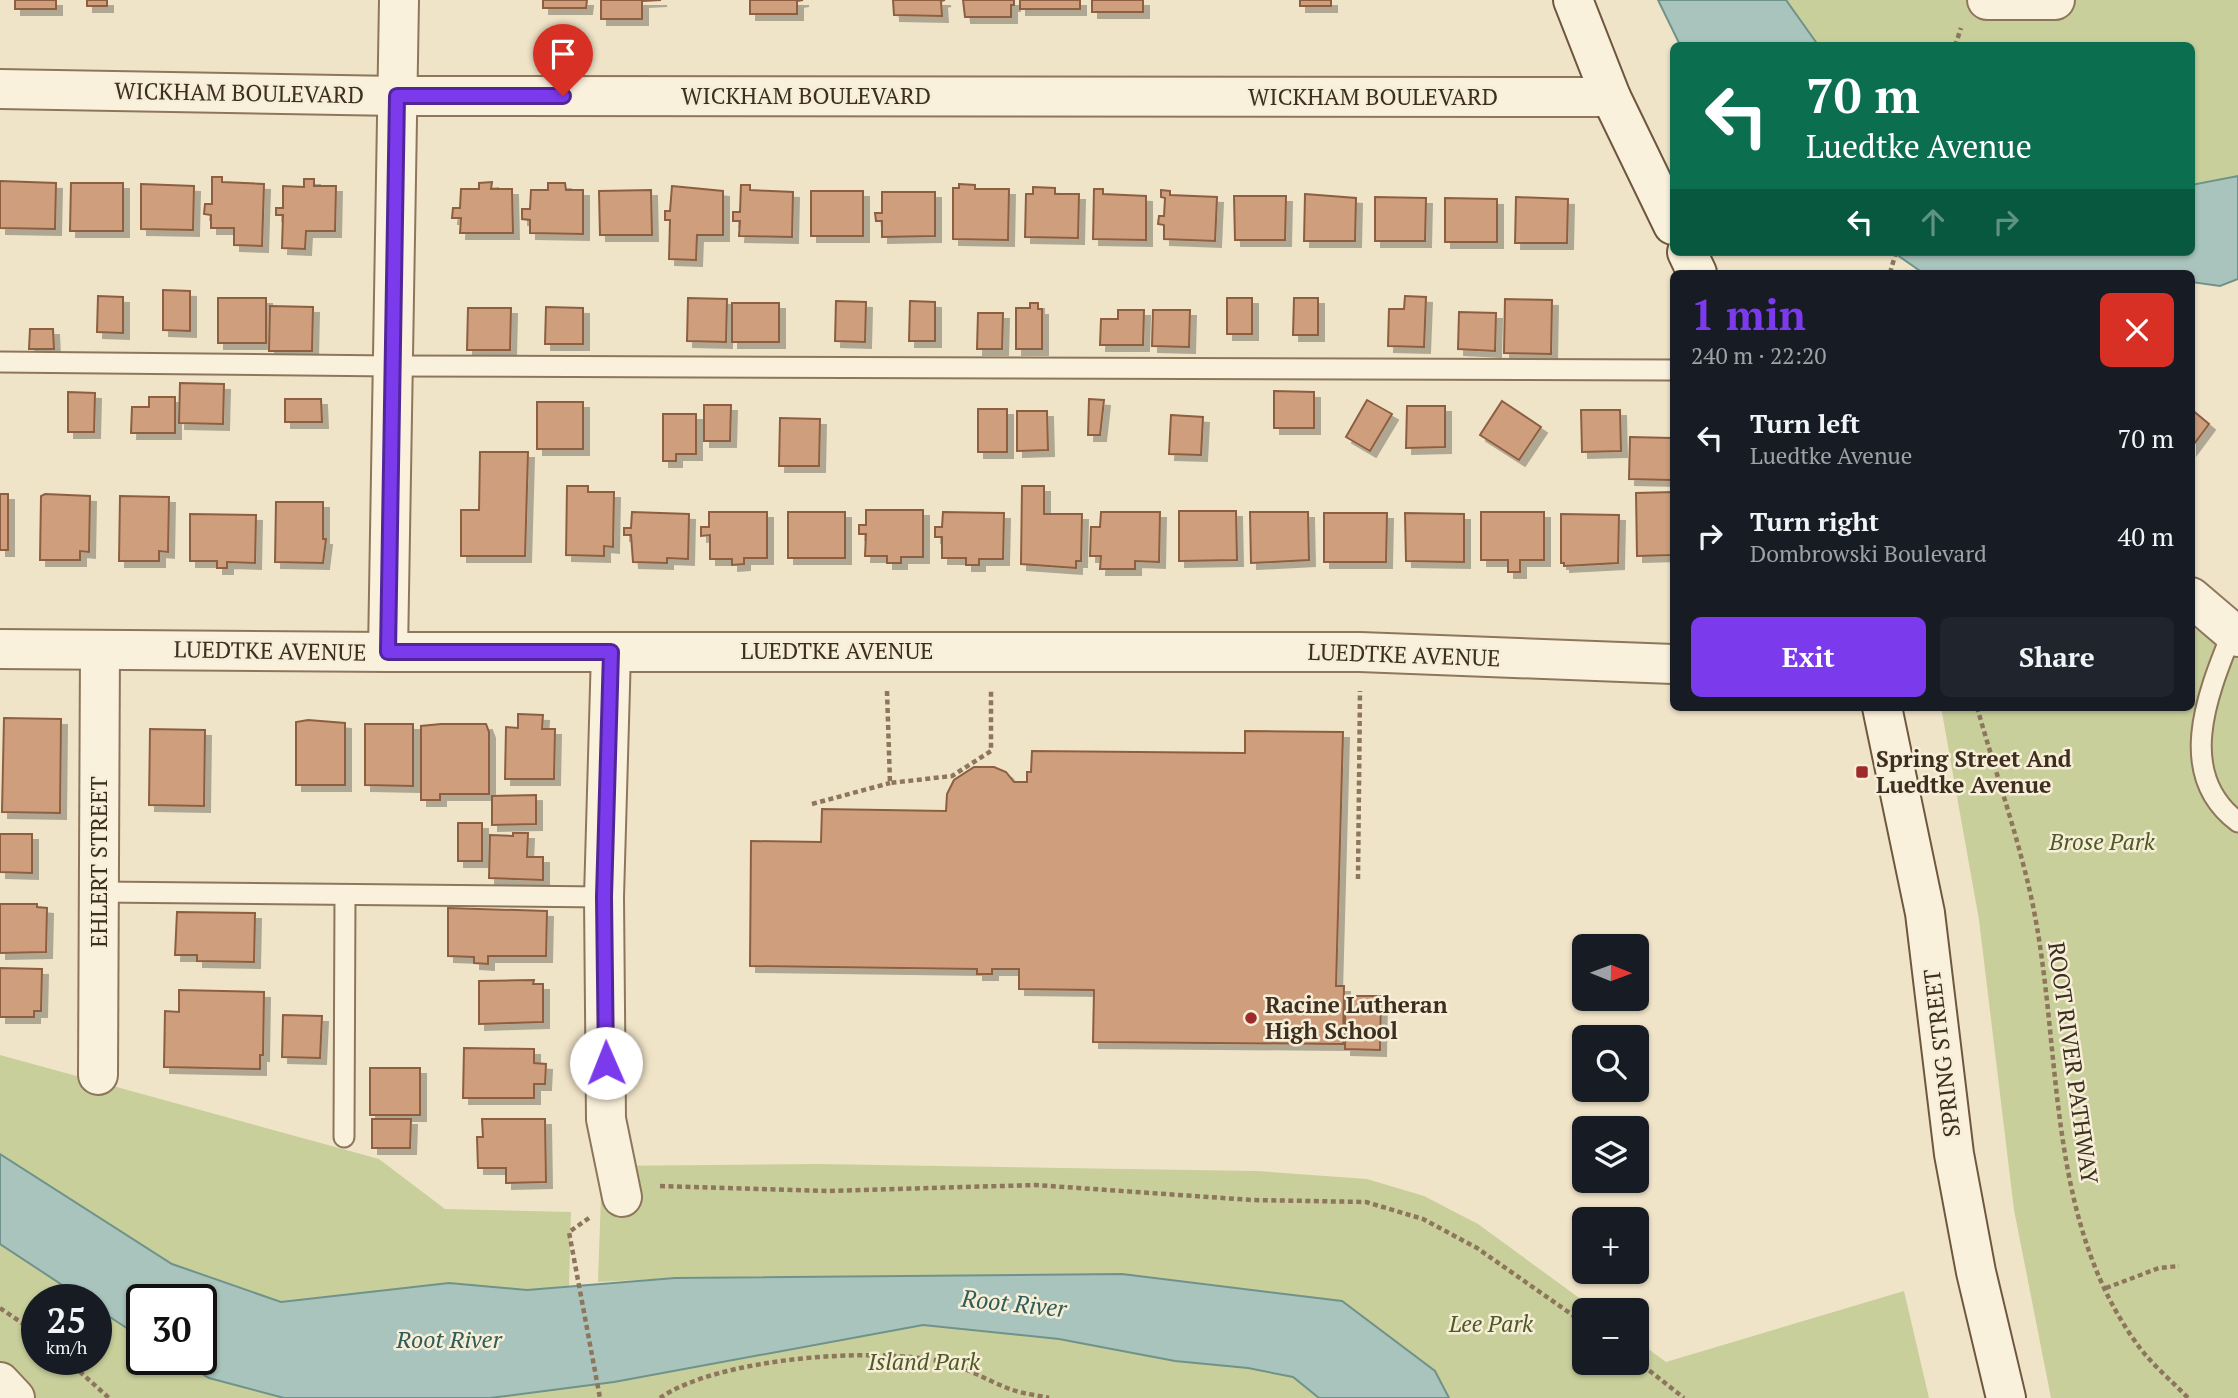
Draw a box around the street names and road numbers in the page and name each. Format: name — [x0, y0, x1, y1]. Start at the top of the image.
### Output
street label: WICKHAM BOULEVARD — [114, 75, 364, 110]
street label: WICKHAM BOULEVARD — [681, 80, 931, 111]
street label: WICKHAM BOULEVARD — [1248, 81, 1498, 112]
street label: LUEDTKE AVENUE — [173, 633, 367, 668]
street label: LUEDTKE AVENUE — [741, 635, 933, 666]
street label: LUEDTKE AVENUE — [1307, 636, 1501, 673]
street label: EHLERT STREET — [83, 776, 114, 948]
street label: ROOT RIVER PATHWAY — [2041, 940, 2106, 1186]
street label: SPRING STREET — [1916, 967, 1967, 1139]

